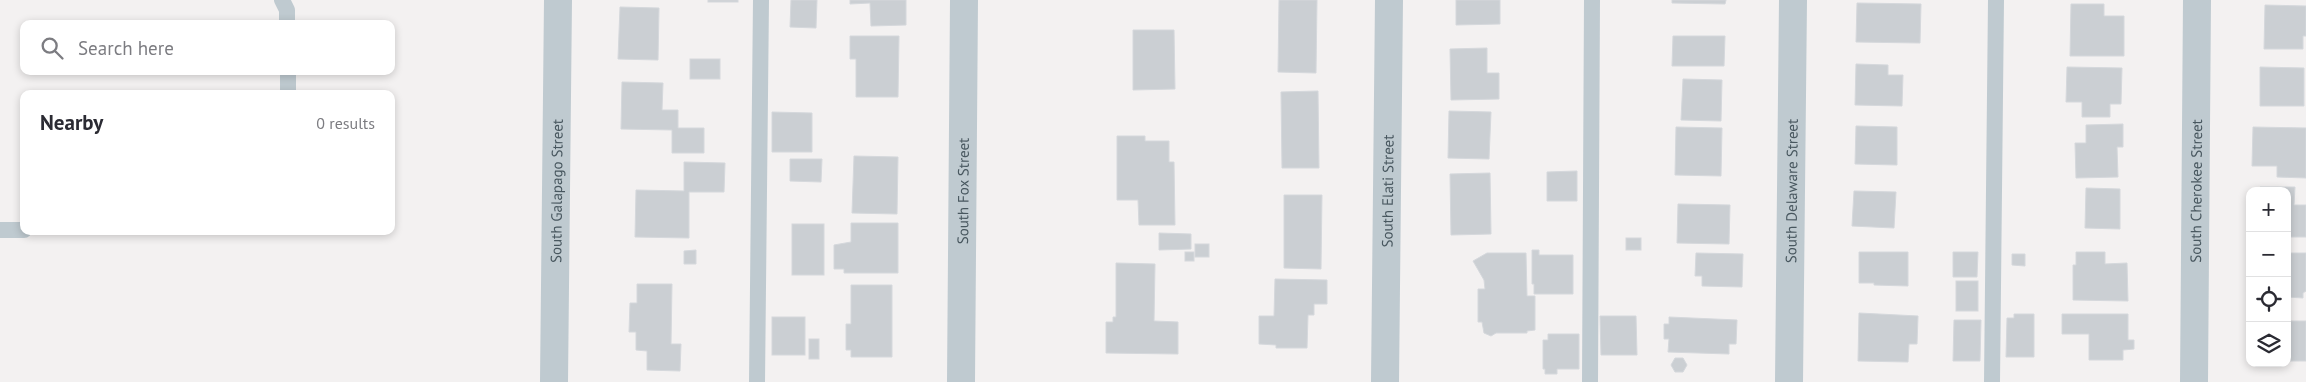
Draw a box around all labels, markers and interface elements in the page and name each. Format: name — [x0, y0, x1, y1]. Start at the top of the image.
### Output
search box — [20, 20, 395, 75]
icon: search — [38, 34, 66, 62]
text: Search here — [78, 36, 174, 60]
text: Nearby — [40, 109, 103, 136]
text: 0 results — [316, 113, 375, 133]
street label: South Galapago Street — [546, 119, 566, 263]
street label: South Delaware Street — [1781, 119, 1801, 263]
street label: South Cherokee Street — [2185, 119, 2206, 263]
street label: South Elati Street — [1377, 135, 1397, 248]
street label: South Fox Street — [953, 138, 972, 244]
map controls — [2246, 187, 2291, 367]
button: + — [2246, 187, 2291, 232]
button: − — [2246, 232, 2291, 277]
button: locate — [2246, 277, 2291, 322]
button: layers — [2246, 322, 2291, 367]

